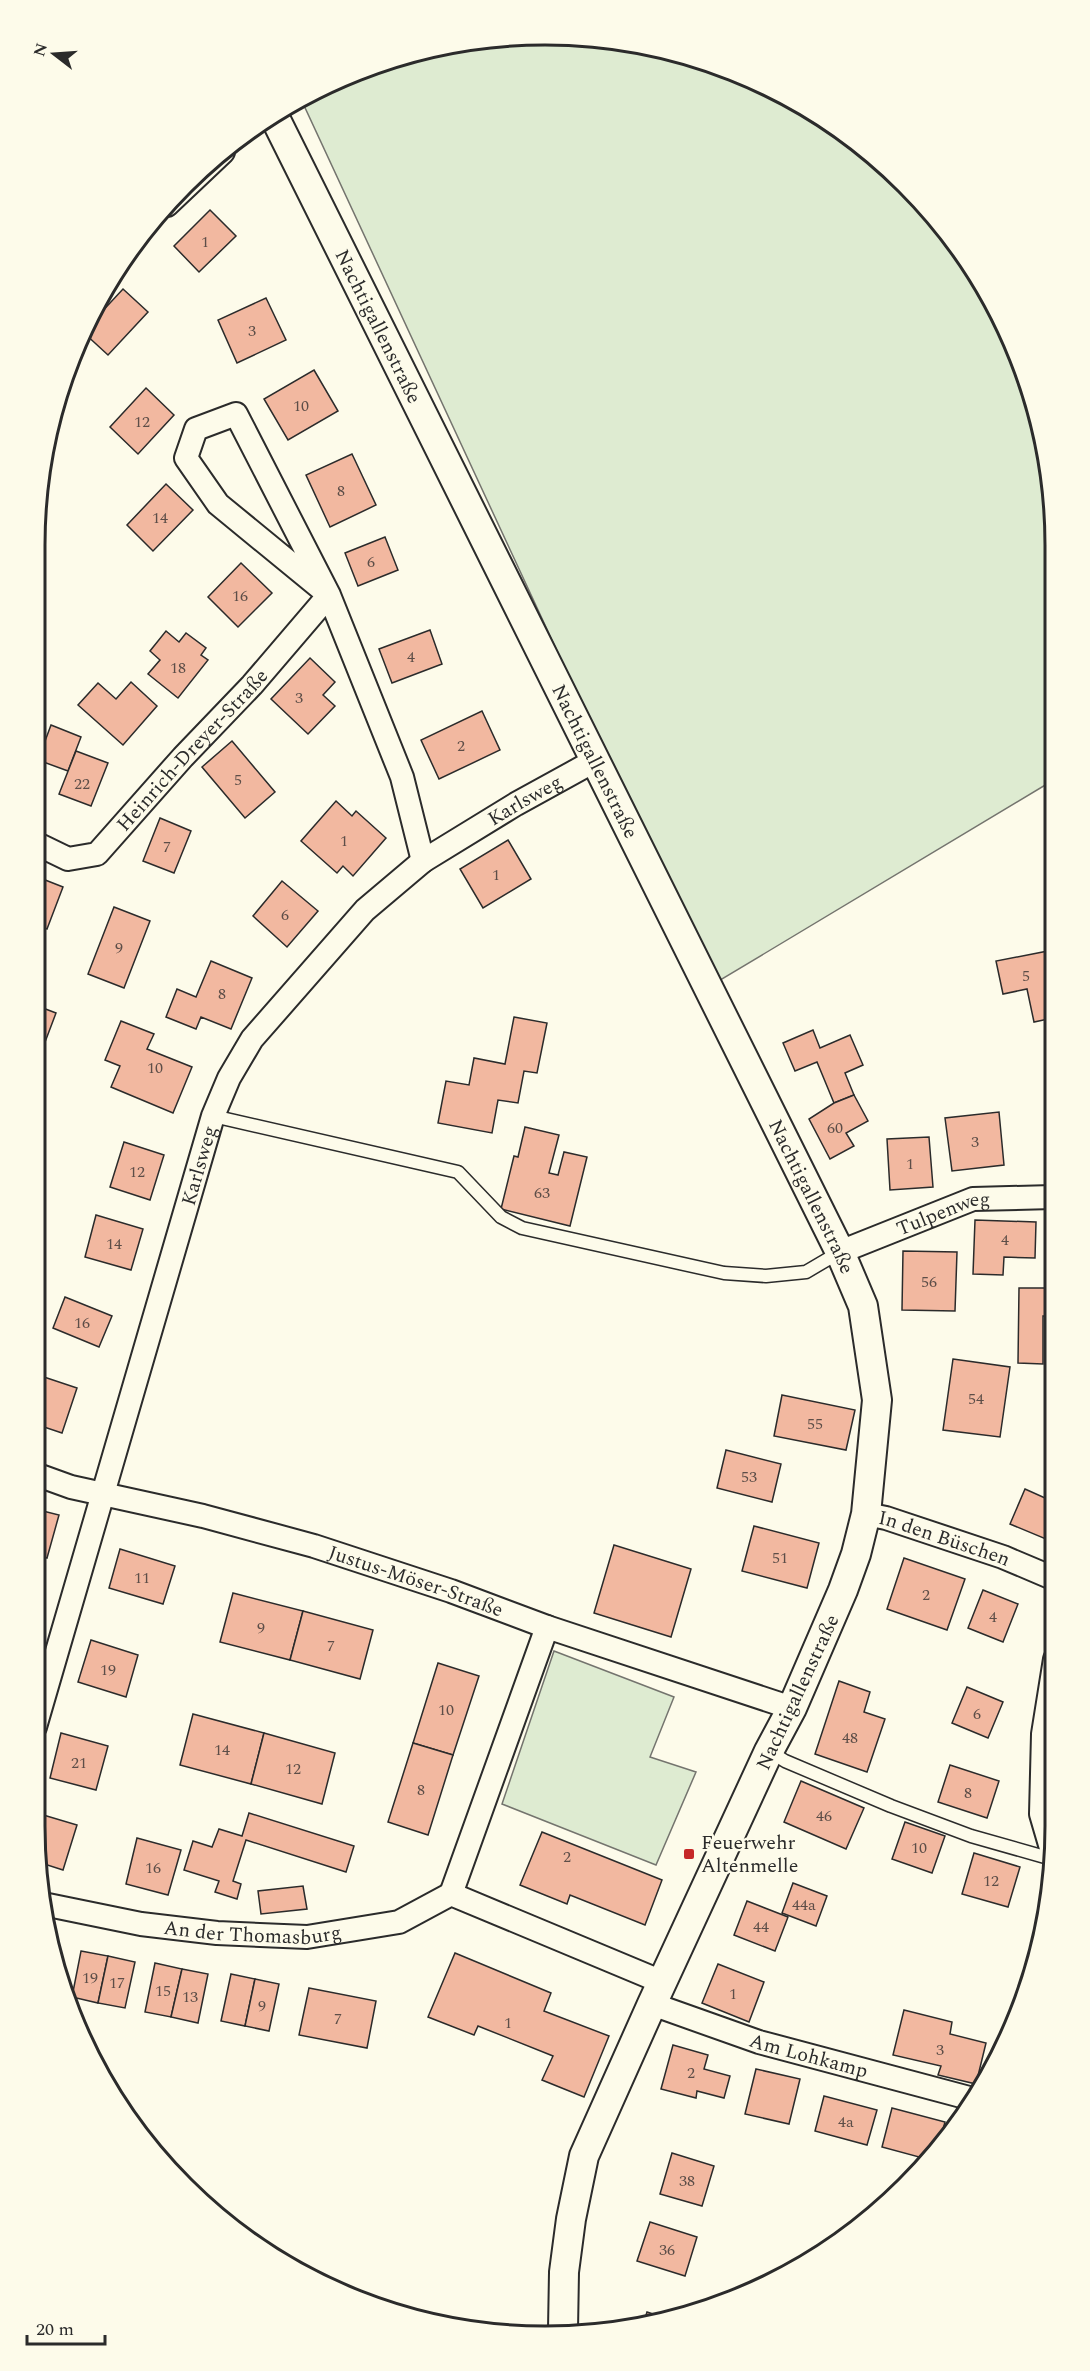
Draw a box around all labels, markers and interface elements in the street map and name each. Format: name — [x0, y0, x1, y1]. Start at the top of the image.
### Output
north arrow — [24, 24, 84, 84]
text: N — [27, 40, 54, 60]
house number: 1 — [201, 230, 209, 254]
street label: Nachtigallenstraße — [327, 244, 429, 409]
house number: 3 — [248, 319, 256, 343]
house number: 10 — [293, 394, 309, 418]
house number: 12 — [134, 410, 150, 434]
house number: 8 — [337, 479, 345, 503]
house number: 14 — [152, 506, 168, 530]
house number: 6 — [367, 550, 375, 574]
house number: 16 — [232, 584, 248, 608]
house number: 4 — [407, 645, 415, 669]
house number: 18 — [170, 656, 186, 680]
street label: Heinrich-Dreyer-Straße — [110, 662, 276, 839]
street label: Nachtigallenstraße — [543, 679, 646, 844]
house number: 3 — [295, 686, 303, 710]
house number: 2 — [457, 734, 465, 758]
street label: Karlsweg — [482, 767, 568, 834]
house number: 5 — [234, 768, 242, 792]
house number: 22 — [74, 772, 90, 796]
house number: 1 — [340, 829, 348, 853]
house number: 7 — [163, 835, 171, 859]
house number: 1 — [492, 863, 500, 887]
house number: 6 — [281, 903, 289, 927]
house number: 9 — [115, 936, 123, 960]
house number: 5 — [1022, 964, 1030, 988]
house number: 8 — [218, 982, 226, 1006]
house number: 10 — [147, 1056, 163, 1080]
street label: Nachtigallenstraße — [760, 1114, 862, 1279]
house number: 60 — [827, 1116, 843, 1140]
street label: Karlsweg — [174, 1122, 225, 1209]
house number: 3 — [971, 1130, 979, 1154]
house number: 1 — [906, 1152, 914, 1176]
house number: 12 — [129, 1160, 145, 1184]
house number: 63 — [534, 1181, 550, 1205]
street label: Tulpenweg — [892, 1185, 991, 1244]
house number: 4 — [1001, 1228, 1009, 1252]
house number: 14 — [106, 1232, 122, 1256]
house number: 56 — [921, 1270, 937, 1294]
house number: 16 — [74, 1311, 90, 1335]
house number: 54 — [968, 1387, 984, 1411]
house number: 55 — [807, 1412, 823, 1436]
house number: 53 — [741, 1465, 757, 1489]
street label: In den Büschen — [876, 1503, 1015, 1574]
street label: Justus-Möser-Straße — [324, 1538, 507, 1625]
house number: 51 — [772, 1546, 788, 1570]
house number: 11 — [134, 1566, 150, 1590]
house number: 2 — [922, 1583, 930, 1607]
house number: 4 — [989, 1605, 997, 1629]
street label: Nachtigallenstraße — [749, 1610, 847, 1775]
house number: 9 — [257, 1616, 265, 1640]
house number: 7 — [327, 1634, 335, 1658]
house number: 19 — [100, 1658, 116, 1682]
house number: 10 — [438, 1698, 454, 1722]
house number: 6 — [973, 1702, 981, 1726]
house number: 48 — [842, 1726, 858, 1750]
house number: 14 — [214, 1738, 230, 1762]
house number: 21 — [71, 1751, 87, 1775]
house number: 12 — [285, 1757, 301, 1781]
house number: 8 — [417, 1778, 425, 1802]
house number: 8 — [964, 1781, 972, 1805]
house number: 46 — [816, 1804, 832, 1828]
place label: Feuerwehr Altenmelle — [701, 1828, 798, 1881]
house number: 10 — [911, 1836, 927, 1860]
house number: 2 — [563, 1845, 571, 1869]
marker: Feuerwehr Altenmelle — [682, 1847, 696, 1861]
house number: 16 — [145, 1856, 161, 1880]
house number: 12 — [983, 1869, 999, 1893]
house number: 44a — [792, 1893, 816, 1917]
street label: An der Thomasburg — [162, 1913, 344, 1953]
house number: 44 — [753, 1915, 769, 1939]
house number: 19 — [82, 1966, 98, 1990]
house number: 17 — [109, 1971, 125, 1995]
house number: 15 — [155, 1979, 171, 2003]
house number: 1 — [729, 1982, 737, 2006]
house number: 13 — [182, 1985, 198, 2009]
house number: 9 — [258, 1994, 266, 2018]
house number: 7 — [334, 2007, 342, 2031]
house number: 1 — [504, 2011, 512, 2035]
street label: Am Lohkamp — [745, 2026, 871, 2086]
house number: 3 — [936, 2038, 944, 2062]
house number: 2 — [687, 2061, 695, 2085]
house number: 4a — [838, 2110, 854, 2134]
house number: 38 — [679, 2169, 695, 2193]
house number: 36 — [659, 2238, 675, 2262]
scale bar — [27, 2308, 105, 2346]
text: 20 m — [36, 2316, 74, 2343]

